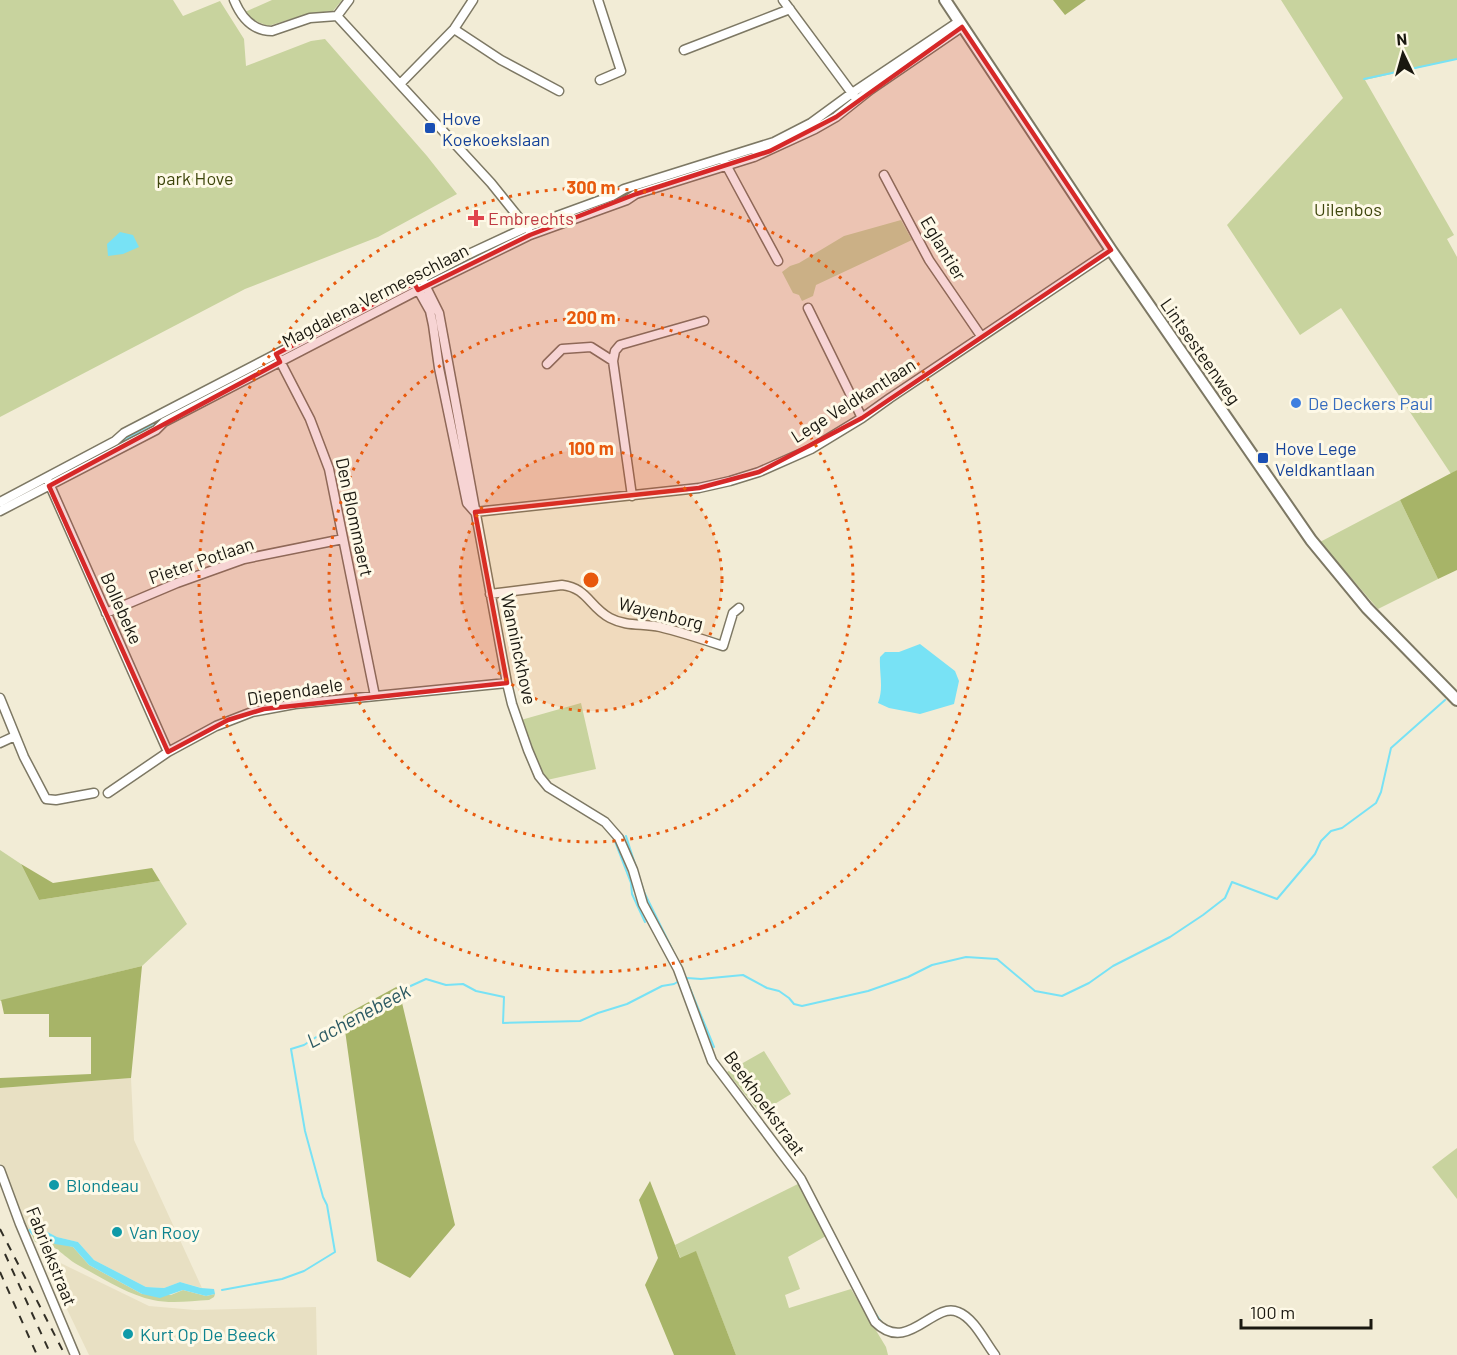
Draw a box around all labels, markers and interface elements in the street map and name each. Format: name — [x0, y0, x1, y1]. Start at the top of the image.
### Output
north arrow — [1373, 24, 1433, 84]
text: N — [1396, 29, 1408, 48]
place label: Hove Koekoekslaan — [442, 107, 550, 150]
marker: Hove Koekoekslaan — [423, 121, 437, 135]
park label: park Hove — [156, 167, 234, 189]
text: 300 m — [567, 176, 615, 198]
park label: Uilenbos — [1314, 198, 1382, 220]
place label: Embrechts — [488, 207, 574, 229]
marker: Embrechts — [469, 211, 483, 225]
street label: Eglantier — [916, 212, 972, 284]
street label: Magdalena Vermeeschlaan — [278, 238, 472, 352]
street label: Lintsesteenweg — [1156, 294, 1246, 408]
text: 200 m — [566, 306, 616, 328]
street label: Lege Veldkantlaan — [787, 353, 919, 447]
place label: De Deckers Paul — [1308, 392, 1433, 414]
marker: De Deckers Paul — [1289, 396, 1303, 410]
text: 100 m — [568, 437, 614, 459]
place label: Hove Lege Veldkantlaan — [1275, 437, 1375, 480]
marker: Hove Lege Veldkantlaan — [1256, 451, 1270, 465]
street label: Den Blommaert — [332, 455, 378, 579]
street label: Pieter Potlaan — [146, 532, 256, 588]
street label: Bollebeke — [96, 569, 148, 647]
centre of rings — [581, 570, 601, 590]
street label: Wanninckhove — [496, 591, 542, 707]
street label: Wayenborg — [616, 592, 706, 634]
street label: Diependaele — [246, 673, 344, 709]
water label: Lachenebeek — [302, 978, 414, 1052]
street label: Beekhoekstraat — [720, 1046, 810, 1160]
place label: Blondeau — [66, 1174, 139, 1196]
marker: Blondeau — [47, 1178, 61, 1192]
street label: Fabriekstraat — [22, 1203, 82, 1309]
place label: Van Rooy — [129, 1221, 200, 1243]
marker: Van Rooy — [110, 1225, 124, 1239]
scale bar — [1241, 1292, 1372, 1330]
text: 100 m — [1250, 1301, 1295, 1323]
place label: Kurt Op De Beeck — [140, 1323, 276, 1345]
marker: Kurt Op De Beeck — [121, 1327, 135, 1341]

